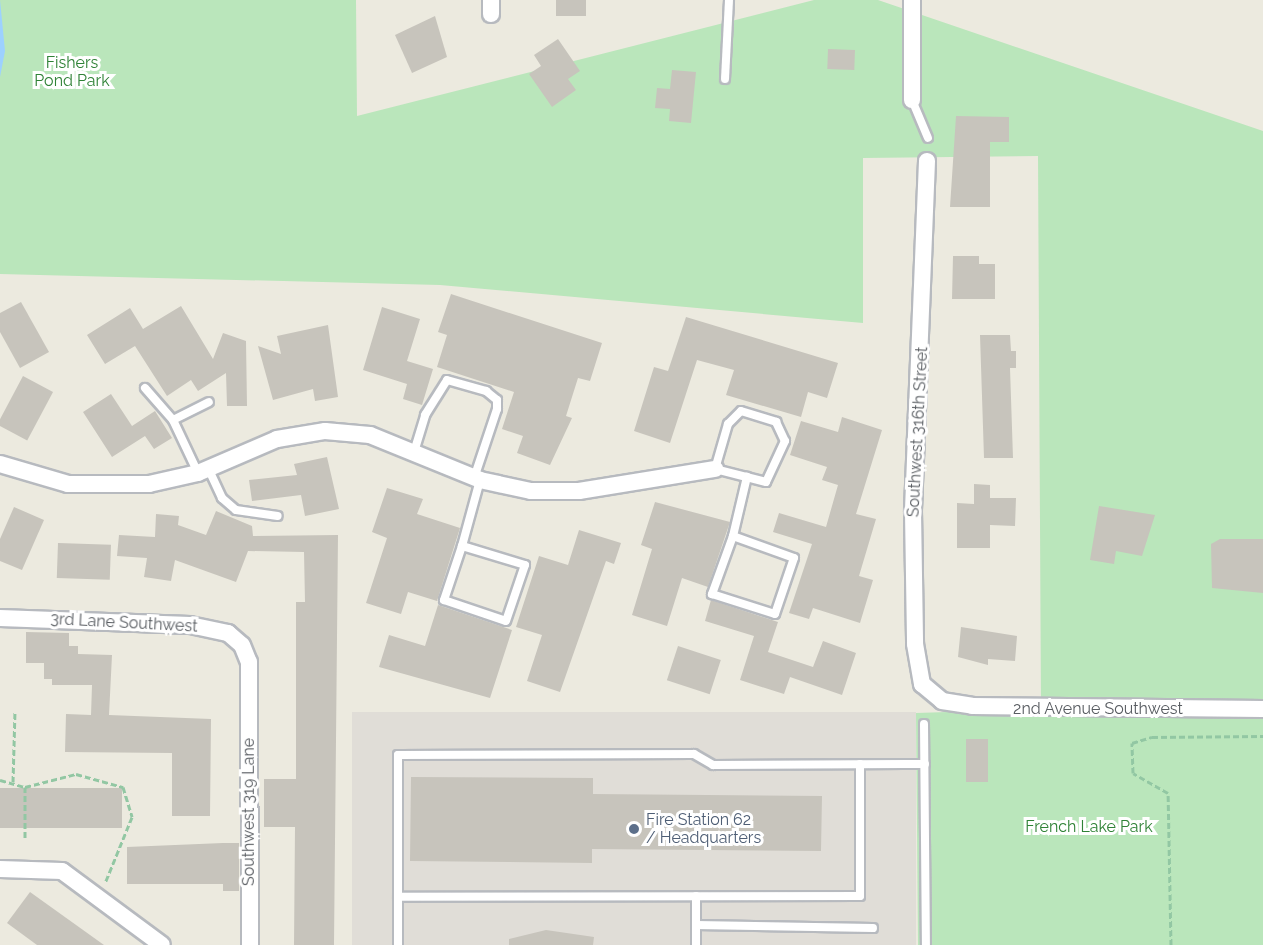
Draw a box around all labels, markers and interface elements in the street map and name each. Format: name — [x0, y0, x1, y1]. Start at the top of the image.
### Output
park label: Fishers Pond Park — [34, 53, 110, 91]
street label: Southwest 316th Street — [904, 346, 932, 518]
street label: 3rd Lane Southwest — [50, 610, 198, 636]
street label: 2nd Avenue Southwest — [1013, 699, 1183, 719]
street label: Southwest 319 Lane — [239, 738, 259, 886]
place label: Fire Station 62 / Headquarters — [646, 810, 761, 848]
park label: French Lake Park — [1025, 817, 1153, 837]
marker: Fire Station 62 / Headquarters — [627, 822, 641, 836]

